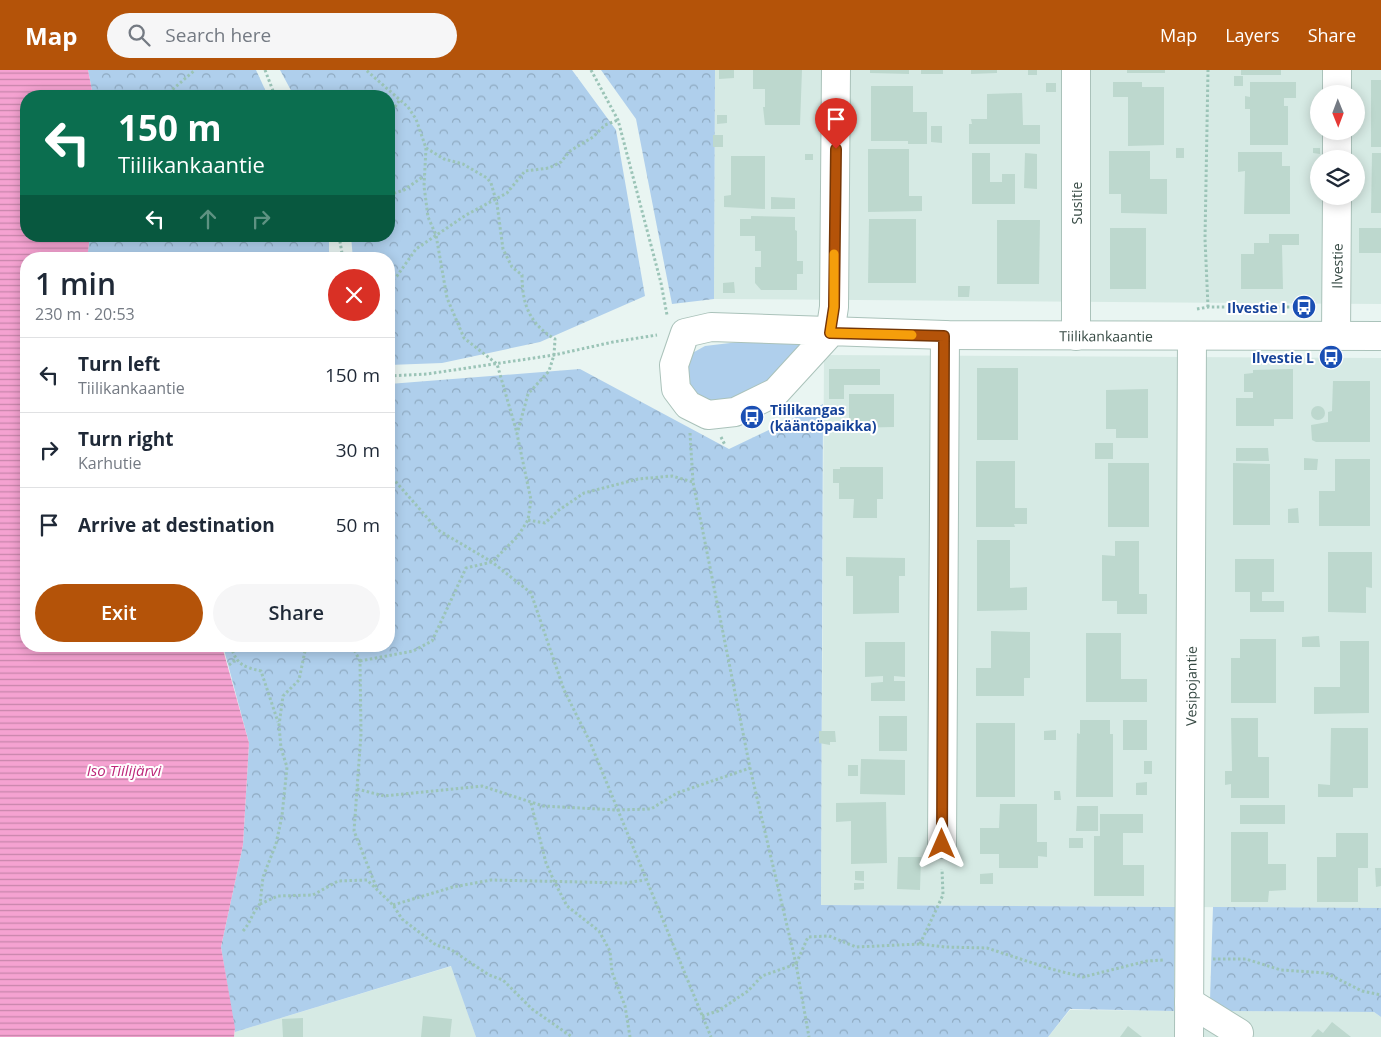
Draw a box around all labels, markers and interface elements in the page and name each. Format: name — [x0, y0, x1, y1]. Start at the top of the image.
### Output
search box — [107, 13, 457, 58]
text: Map — [25, 19, 77, 52]
icon: search — [125, 21, 153, 49]
text: Search here — [165, 22, 271, 48]
text: Map — [1160, 23, 1197, 47]
text: Layers — [1225, 23, 1280, 47]
text: Share — [1308, 23, 1356, 47]
north arrow — [1310, 85, 1365, 140]
map controls — [1310, 85, 1365, 205]
pin — [815, 98, 857, 149]
text: 150 m — [118, 104, 222, 151]
icon: arrive — [822, 105, 850, 133]
icon: left — [35, 110, 100, 175]
text: Tiilikankaantie — [118, 149, 265, 179]
button: layers — [1310, 150, 1365, 205]
street label: Susitie — [1067, 181, 1086, 224]
icon: left — [141, 205, 169, 233]
icon: ahead — [194, 205, 222, 233]
icon: right — [247, 205, 275, 233]
street label: Ilvestie — [1327, 243, 1346, 289]
text: 1 min — [35, 263, 116, 304]
button: close — [328, 269, 380, 321]
bus stop icon: Ilvestie I — [1291, 294, 1317, 320]
place label: Ilvestie I — [1227, 298, 1286, 317]
text: 230 m · 20:53 — [35, 303, 135, 325]
street label: Tiilikankaantie — [1059, 326, 1153, 345]
bus stop icon: Ilvestie L — [1318, 344, 1344, 370]
place label: Ilvestie L — [1252, 348, 1314, 367]
text: Turn left — [78, 351, 160, 377]
icon: left — [35, 361, 63, 389]
text: 150 m — [325, 362, 380, 388]
text: Tiilikankaantie — [78, 377, 185, 399]
place label: Tiilikangas (kääntöpaikka) — [770, 400, 877, 435]
bus stop icon: Tiilikangas (kääntöpaikka) — [739, 404, 765, 430]
text: Turn right — [78, 426, 173, 452]
icon: right — [35, 436, 63, 464]
text: 30 m — [336, 437, 380, 463]
text: Karhutie — [78, 452, 142, 474]
icon: arrive — [35, 511, 63, 539]
text: Arrive at destination — [78, 512, 275, 538]
text: 50 m — [336, 512, 380, 538]
button: Exit — [35, 584, 203, 642]
button: Share — [213, 584, 380, 642]
street label: Vesipojantie — [1181, 646, 1200, 726]
water label: Iso Tiilijärvi — [87, 760, 161, 780]
position arrow — [915, 817, 967, 869]

